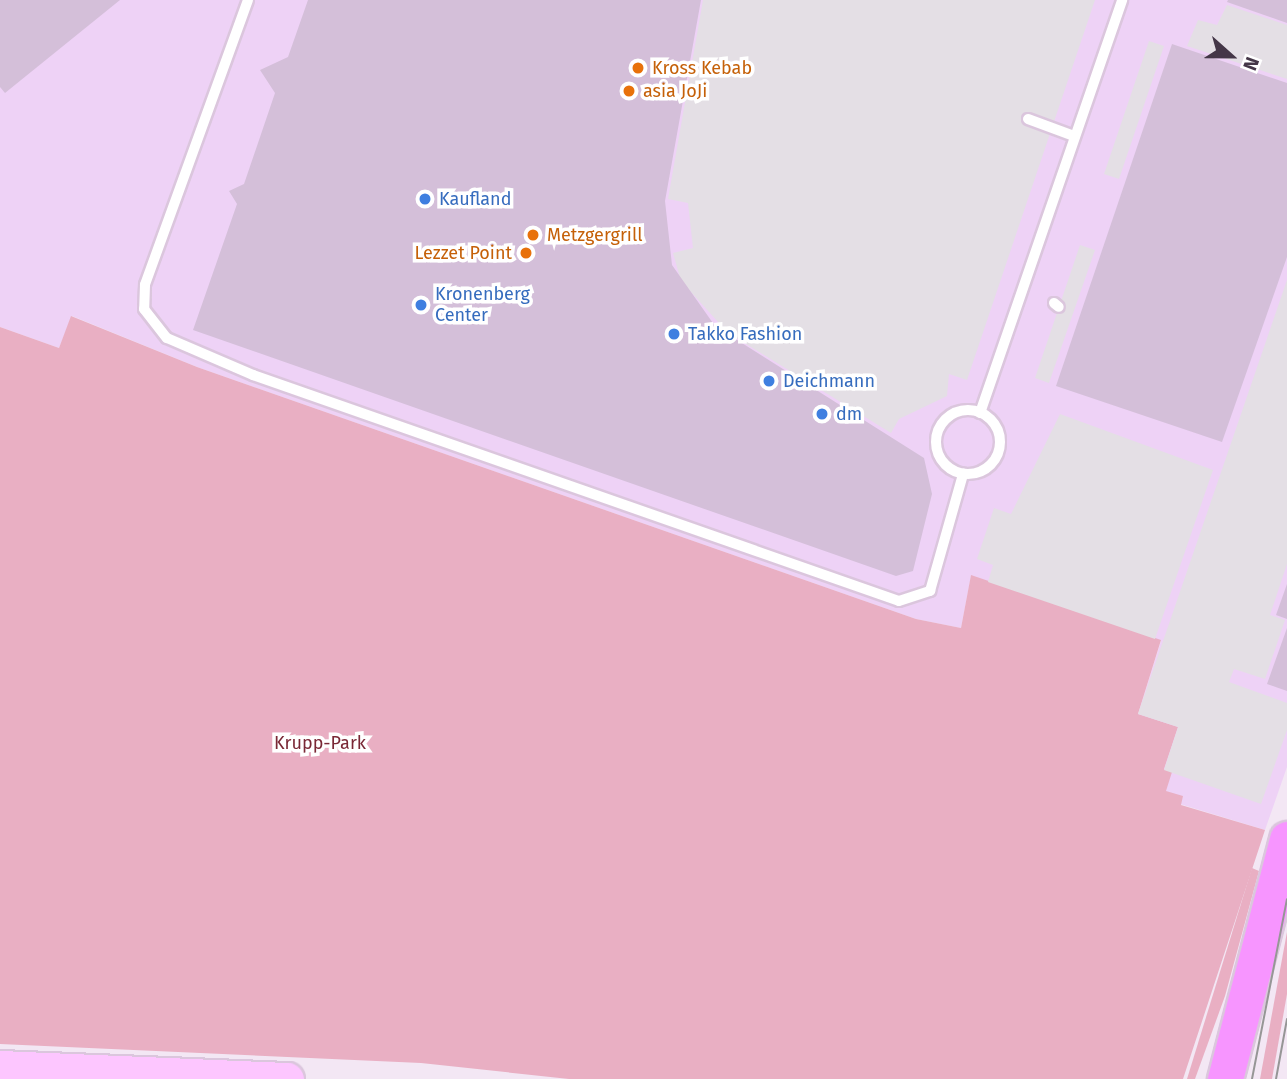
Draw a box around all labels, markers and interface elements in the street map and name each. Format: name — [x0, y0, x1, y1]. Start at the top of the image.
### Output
north arrow — [1196, 21, 1266, 91]
text: N — [1238, 54, 1264, 74]
place label: Kross Kebab — [652, 57, 752, 79]
marker: Kross Kebab — [630, 60, 646, 76]
place label: asia JoJi — [643, 80, 707, 102]
marker: asia JoJi — [621, 83, 637, 99]
place label: Kaufland — [439, 188, 511, 210]
marker: Kaufland — [417, 191, 433, 207]
place label: Metzgergrill — [547, 224, 642, 246]
marker: Metzgergrill — [525, 227, 541, 243]
place label: Lezzet Point — [415, 242, 512, 264]
marker: Lezzet Point — [518, 245, 534, 261]
place label: Kronenberg Center — [435, 284, 530, 326]
marker: Kronenberg Center — [413, 297, 429, 313]
place label: Takko Fashion — [688, 323, 802, 345]
marker: Takko Fashion — [666, 326, 682, 342]
place label: Deichmann — [783, 370, 875, 392]
marker: Deichmann — [761, 373, 777, 389]
place label: dm — [836, 403, 862, 425]
marker: dm — [814, 406, 830, 422]
park label: Krupp-Park — [274, 732, 366, 754]

